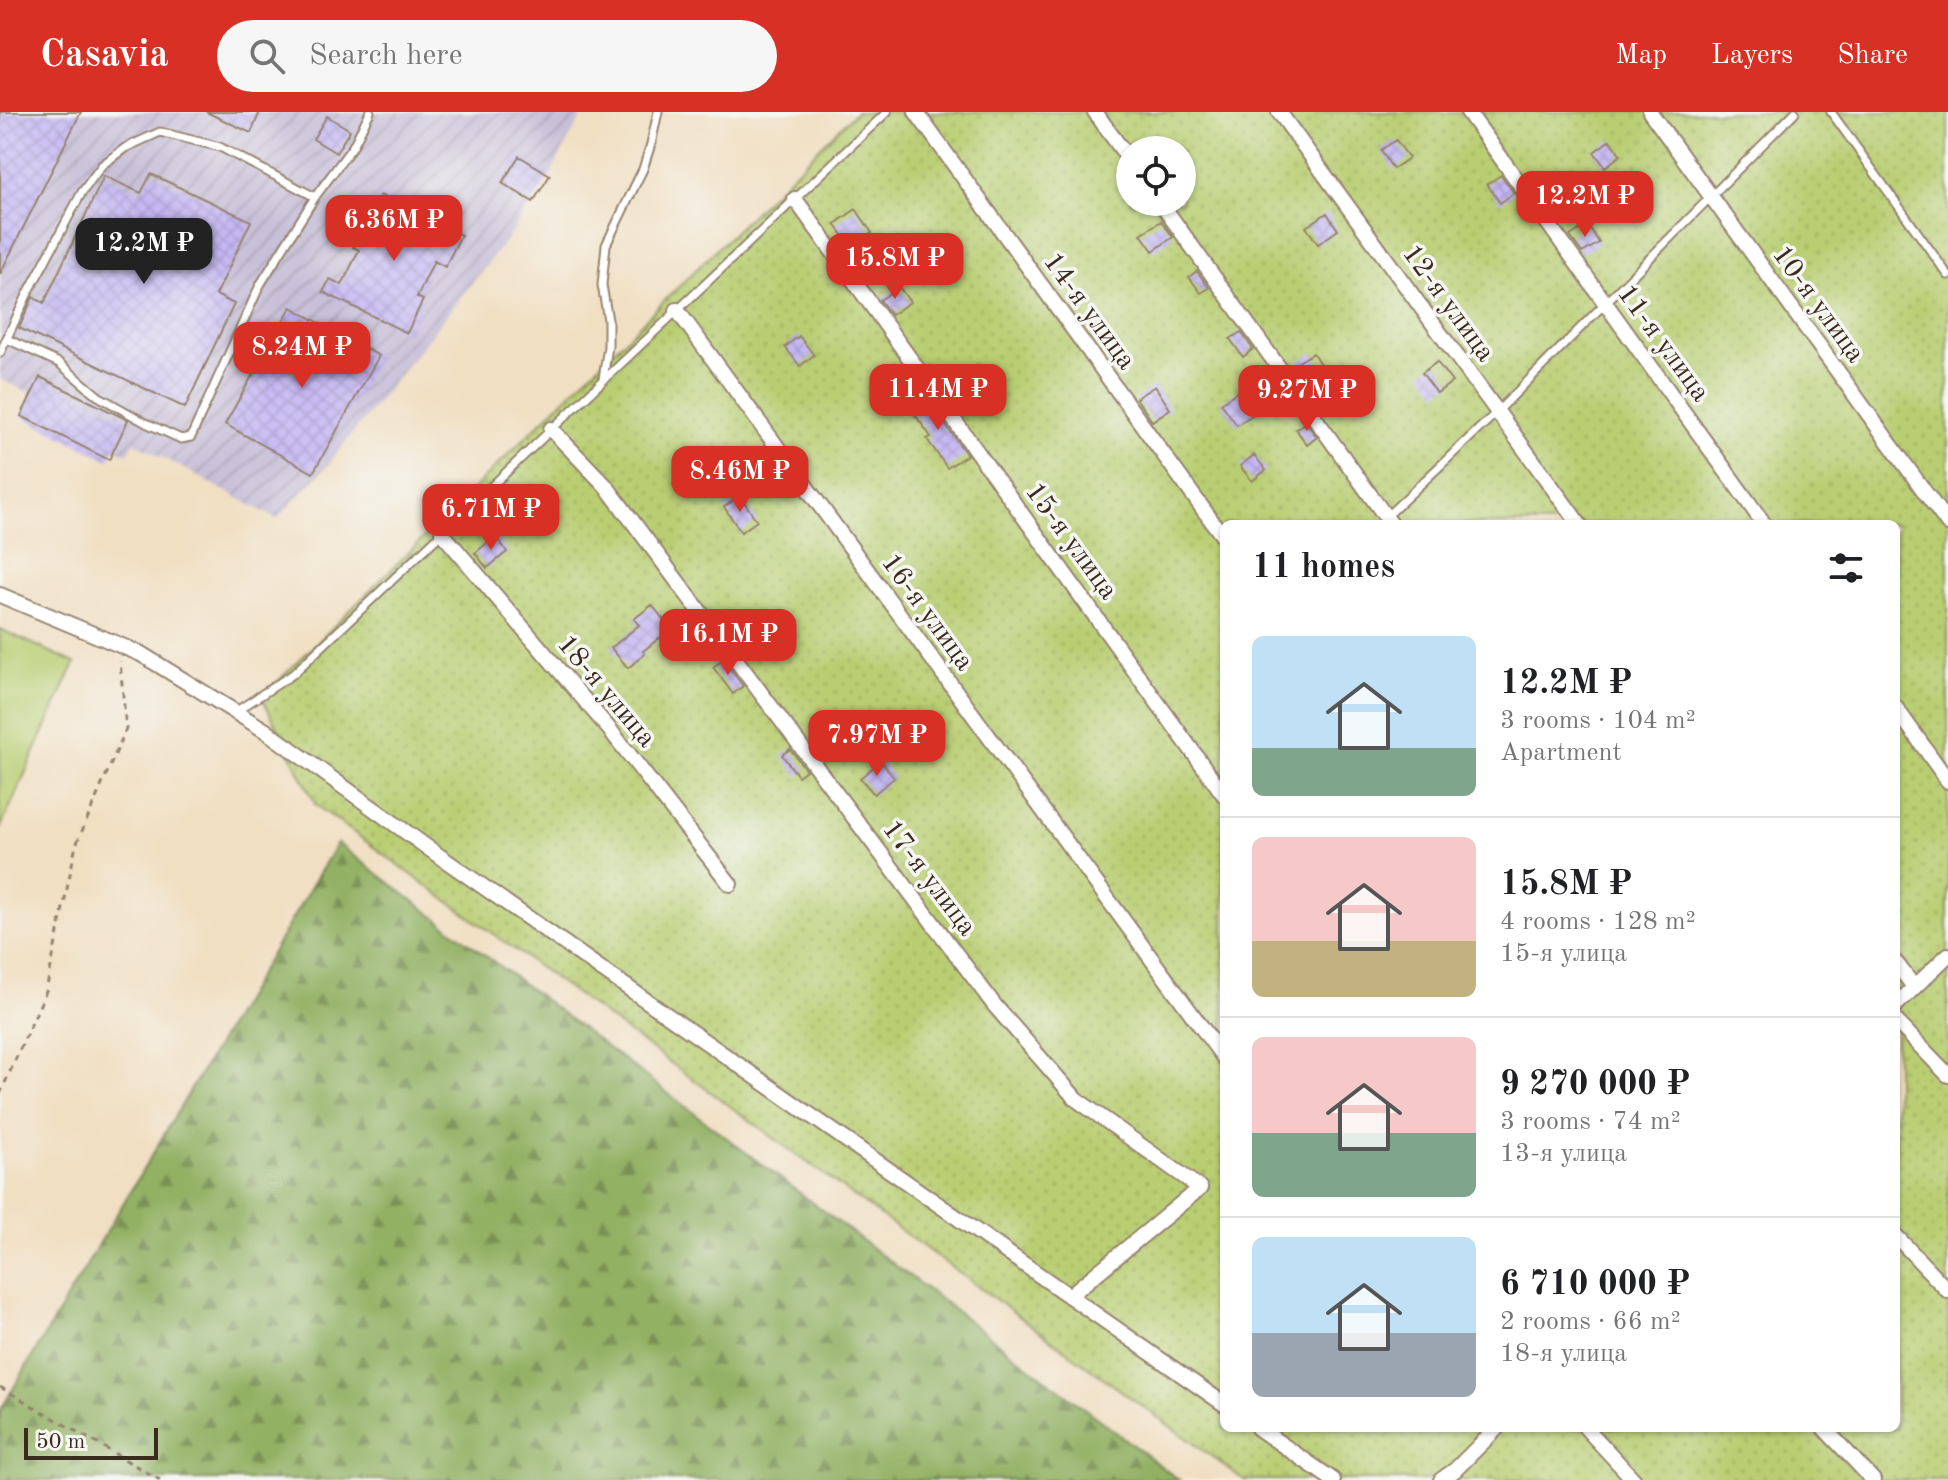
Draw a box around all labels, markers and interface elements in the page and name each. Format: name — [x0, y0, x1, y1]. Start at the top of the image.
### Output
search box — [217, 20, 777, 92]
icon: search — [245, 34, 289, 78]
text: Casavia — [40, 37, 169, 75]
text: Search here — [309, 41, 462, 71]
text: Map — [1615, 42, 1667, 70]
text: Layers — [1711, 42, 1793, 70]
text: Share — [1837, 42, 1908, 70]
map controls — [1116, 136, 1196, 216]
button: locate — [1116, 136, 1196, 216]
pin: 12.2M ₽ — [1511, 171, 1659, 239]
text: 12.2M ₽ — [1534, 184, 1636, 210]
pin: 6.36M ₽ — [320, 195, 468, 263]
text: 6.36M ₽ — [343, 208, 445, 234]
pin: 12.2M ₽ — [70, 218, 218, 286]
text: 12.2M ₽ — [93, 231, 195, 257]
pin: 15.8M ₽ — [821, 233, 969, 301]
street label: 12-я улица — [1396, 240, 1499, 367]
street label: 10-я улица — [1766, 241, 1869, 368]
text: 15.8M ₽ — [844, 246, 946, 272]
street label: 14-я улица — [1037, 248, 1140, 375]
street label: 11-я улица — [1611, 280, 1714, 407]
pin: 8.24M ₽ — [228, 322, 376, 390]
text: 8.24M ₽ — [251, 335, 353, 361]
pin: 11.4M ₽ — [864, 364, 1012, 432]
pin: 9.27M ₽ — [1233, 365, 1381, 433]
text: 11.4M ₽ — [887, 377, 989, 403]
text: 9.27M ₽ — [1256, 378, 1358, 404]
pin: 8.46M ₽ — [666, 446, 814, 514]
text: 8.46M ₽ — [689, 459, 791, 485]
street label: 15-я улица — [1019, 478, 1122, 605]
pin: 6.71M ₽ — [417, 484, 565, 552]
text: 6.71M ₽ — [440, 497, 542, 523]
icon: filters — [1824, 546, 1868, 590]
street label: 16-я улица — [875, 549, 978, 676]
text: 11 homes — [1252, 551, 1395, 585]
pin: 16.1M ₽ — [654, 609, 802, 677]
text: 16.1M ₽ — [677, 622, 779, 648]
street label: 18-я улица — [551, 631, 661, 753]
text: 12.2M ₽ — [1500, 667, 1632, 701]
icon: home — [1316, 668, 1412, 764]
text: 3 rooms · 104 m² — [1500, 708, 1696, 734]
pin: 7.97M ₽ — [803, 710, 951, 778]
text: 7.97M ₽ — [826, 723, 928, 749]
text: Apartment — [1500, 740, 1622, 766]
street label: 17-я улица — [876, 816, 981, 942]
text: 15.8M ₽ — [1500, 868, 1632, 902]
icon: home — [1316, 869, 1412, 965]
text: 4 rooms · 128 m² — [1500, 909, 1696, 935]
text: 15-я улица — [1500, 941, 1627, 967]
text: 9 270 000 ₽ — [1500, 1068, 1690, 1102]
icon: home — [1316, 1069, 1412, 1165]
text: 3 rooms · 74 m² — [1500, 1109, 1681, 1135]
text: 13-я улица — [1500, 1141, 1627, 1167]
text: 6 710 000 ₽ — [1500, 1268, 1690, 1302]
icon: home — [1316, 1269, 1412, 1365]
text: 2 rooms · 66 m² — [1500, 1309, 1681, 1335]
text: 18-я улица — [1500, 1341, 1627, 1367]
scale bar — [24, 1424, 158, 1460]
text: 50 m — [36, 1431, 85, 1453]

